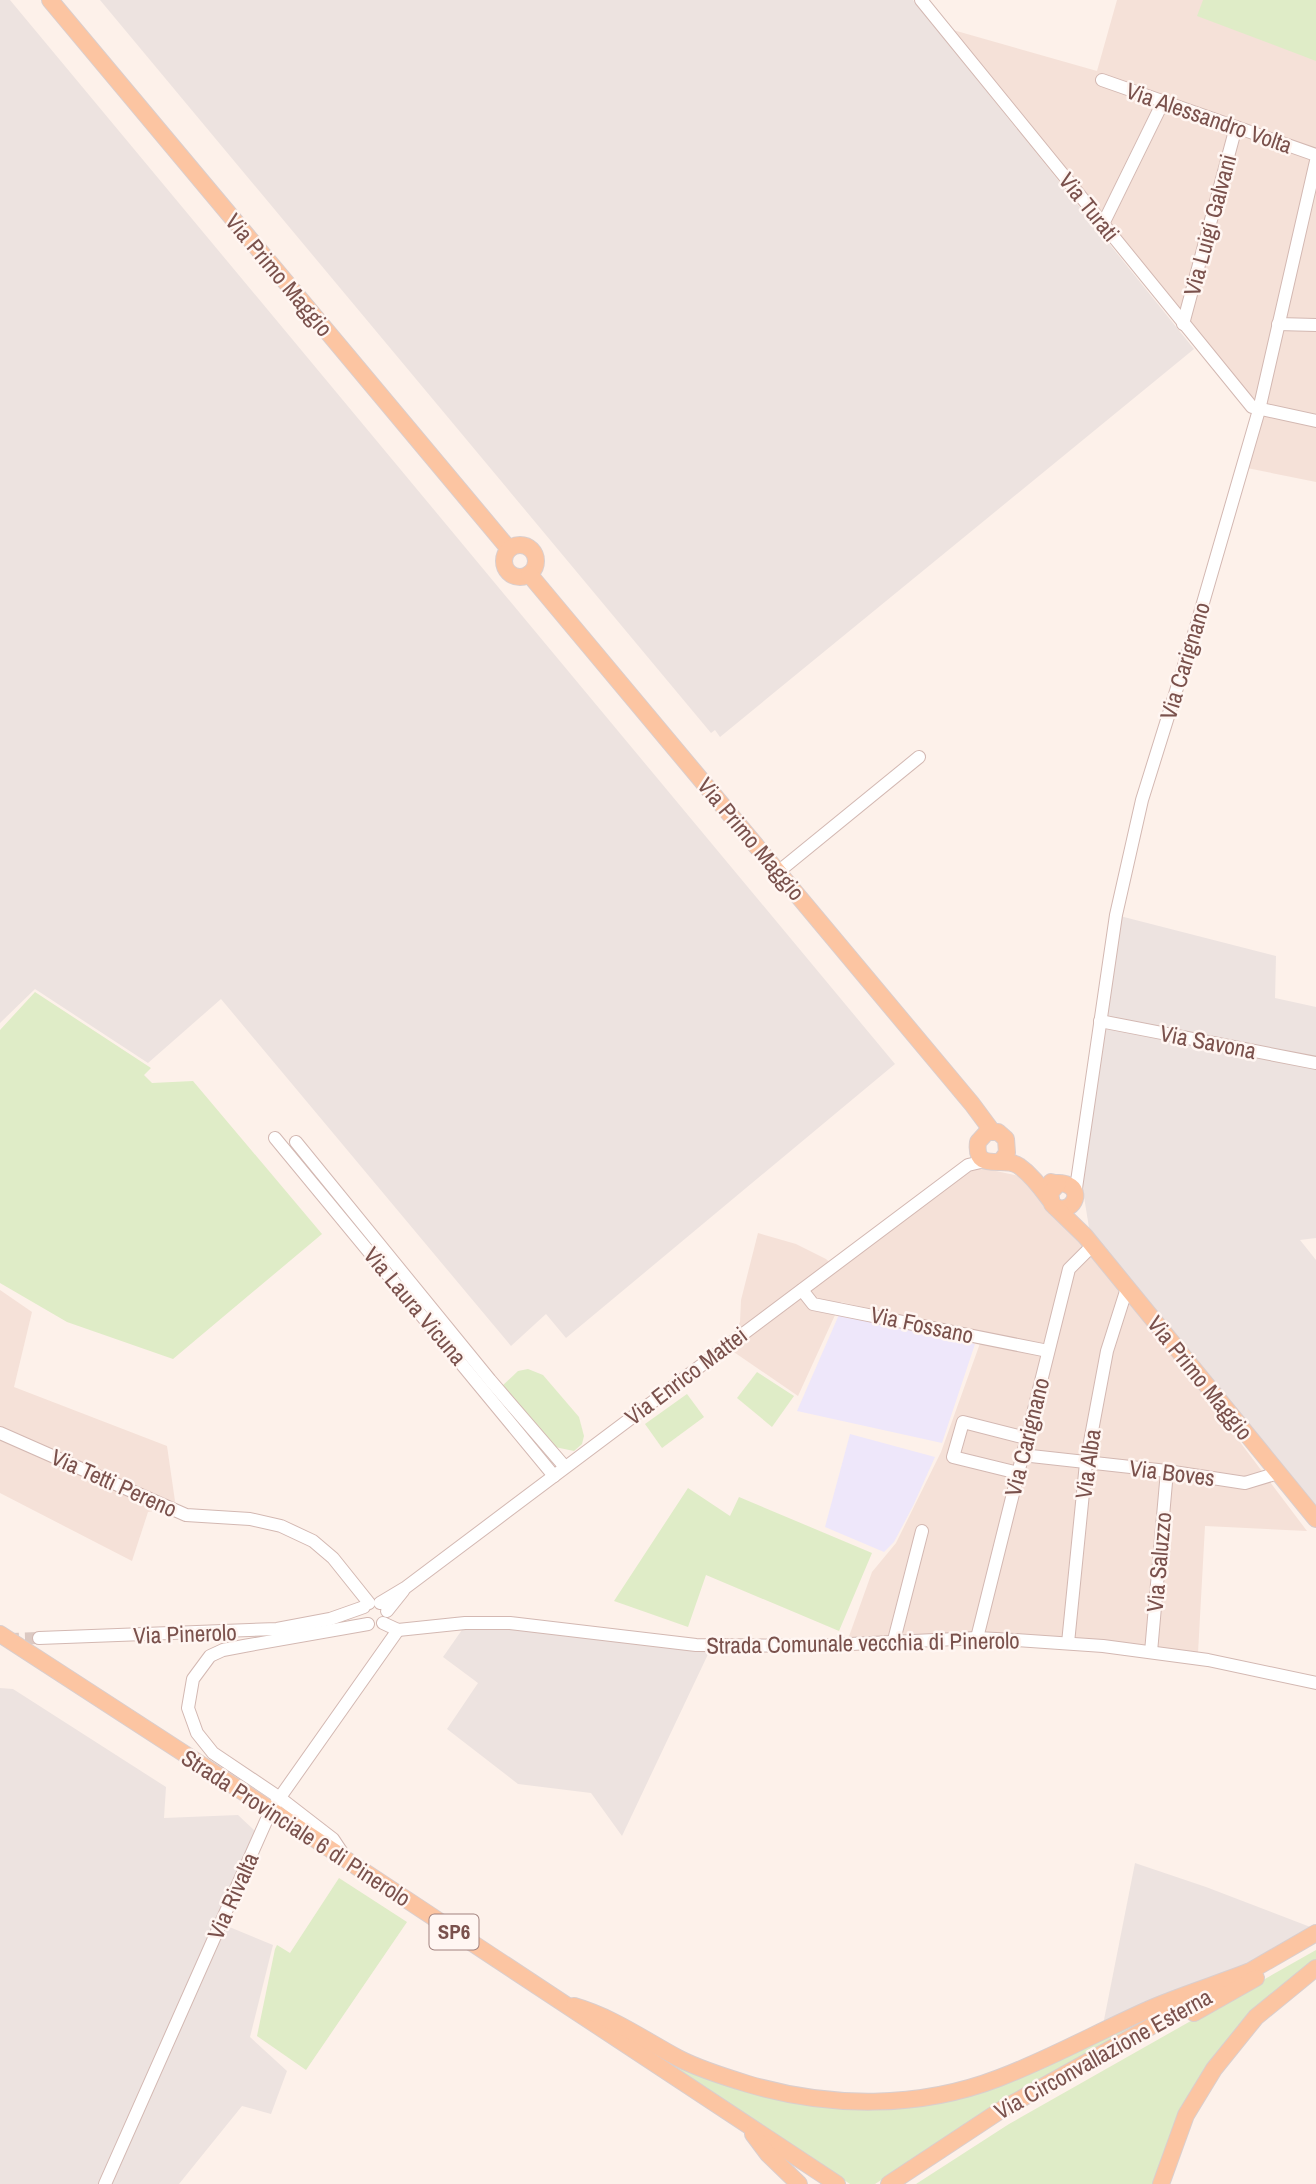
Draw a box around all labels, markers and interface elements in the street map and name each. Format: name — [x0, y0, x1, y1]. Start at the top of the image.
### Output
street label: Via Alessandro Volta — [1122, 75, 1297, 161]
street label: Via Luigi Galvani — [1176, 151, 1243, 299]
street label: Via Turati — [1052, 166, 1127, 248]
street label: Via Primo Maggio — [219, 207, 340, 343]
street label: Via Carignano — [1152, 598, 1217, 723]
street label: Via Primo Maggio — [691, 771, 812, 907]
street label: Via Savona — [1157, 1017, 1259, 1066]
street label: Via Laura Vicuna — [357, 1240, 474, 1372]
street label: Via Fossano — [868, 1298, 977, 1351]
street label: Via Primo Maggio — [1141, 1309, 1260, 1446]
street label: Via Enrico Mattei — [618, 1319, 753, 1432]
street label: Via Carignano — [997, 1374, 1056, 1499]
street label: Via Alba — [1067, 1427, 1108, 1501]
street label: Via Tetti Pereno — [46, 1441, 182, 1524]
street label: Via Boves — [1128, 1452, 1216, 1493]
street label: Via Saluzzo — [1139, 1511, 1178, 1613]
street label: Via Pinerolo — [133, 1616, 237, 1651]
street label: Strada Comunale vecchia di Pinerolo — [706, 1624, 1020, 1661]
street label: Strada Provinciale 6 di Pinerolo — [176, 1742, 417, 1913]
street label: Via Rivalta — [200, 1847, 266, 1944]
road number: SP6 — [430, 1914, 478, 1950]
street label: Via Circonvallazione Esterna — [989, 1981, 1217, 2126]

